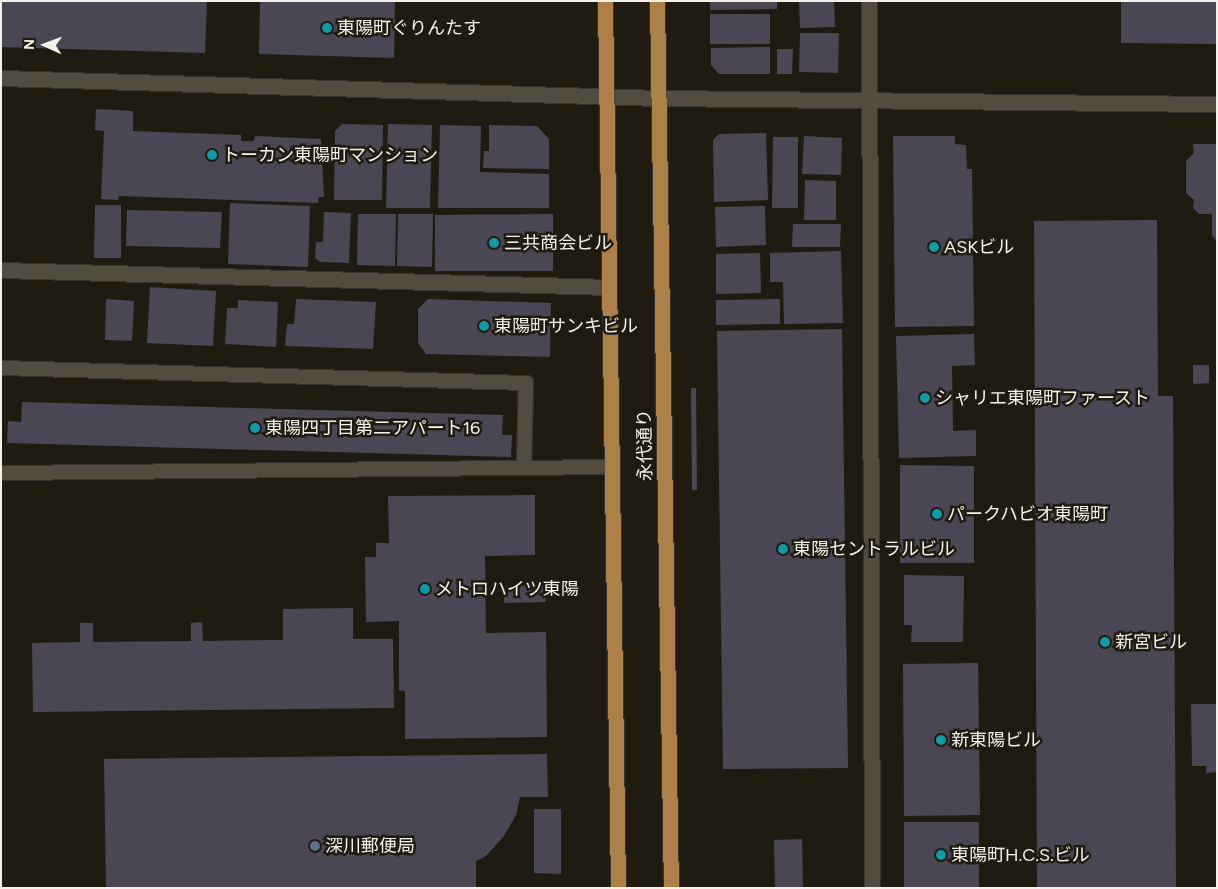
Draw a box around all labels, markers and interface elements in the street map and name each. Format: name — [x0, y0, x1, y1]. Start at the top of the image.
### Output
place label: 東陽町ぐりんたす — [337, 17, 481, 39]
north arrow — [20, 20, 70, 70]
marker: 東陽町ぐりんたす — [321, 22, 333, 34]
text: N — [21, 39, 38, 50]
place label: トーカン東陽町マンション — [222, 144, 438, 166]
marker: トーカン東陽町マンション — [206, 149, 218, 161]
place label: 三共商会ビル — [504, 232, 612, 254]
place label: ASKビル — [944, 236, 1014, 258]
marker: 三共商会ビル — [488, 237, 500, 249]
marker: ASKビル — [928, 241, 940, 253]
place label: 東陽町サンキビル — [494, 315, 638, 337]
marker: 東陽町サンキビル — [478, 320, 490, 332]
place label: シャリエ東陽町ファースト — [935, 387, 1151, 409]
marker: シャリエ東陽町ファースト — [919, 392, 931, 404]
street label: 永代通り — [634, 409, 656, 481]
place label: 東陽四丁目第二アパート16 — [265, 417, 481, 439]
marker: 東陽四丁目第二アパート16 — [249, 422, 261, 434]
place label: パークハビオ東陽町 — [947, 503, 1109, 525]
marker: パークハビオ東陽町 — [931, 508, 943, 520]
place label: 東陽セントラルビル — [793, 538, 955, 560]
marker: 東陽セントラルビル — [777, 543, 789, 555]
place label: メトロハイツ東陽 — [435, 578, 579, 600]
marker: メトロハイツ東陽 — [419, 583, 431, 595]
place label: 新宮ビル — [1115, 631, 1187, 653]
marker: 新宮ビル — [1099, 636, 1111, 648]
place label: 新東陽ビル — [951, 729, 1041, 751]
marker: 新東陽ビル — [935, 734, 947, 746]
place label: 深川郵便局 — [325, 835, 415, 857]
marker: 深川郵便局 — [309, 840, 321, 852]
place label: 東陽町H.C.S.ビル — [951, 844, 1090, 866]
marker: 東陽町H.C.S.ビル — [935, 849, 947, 861]

